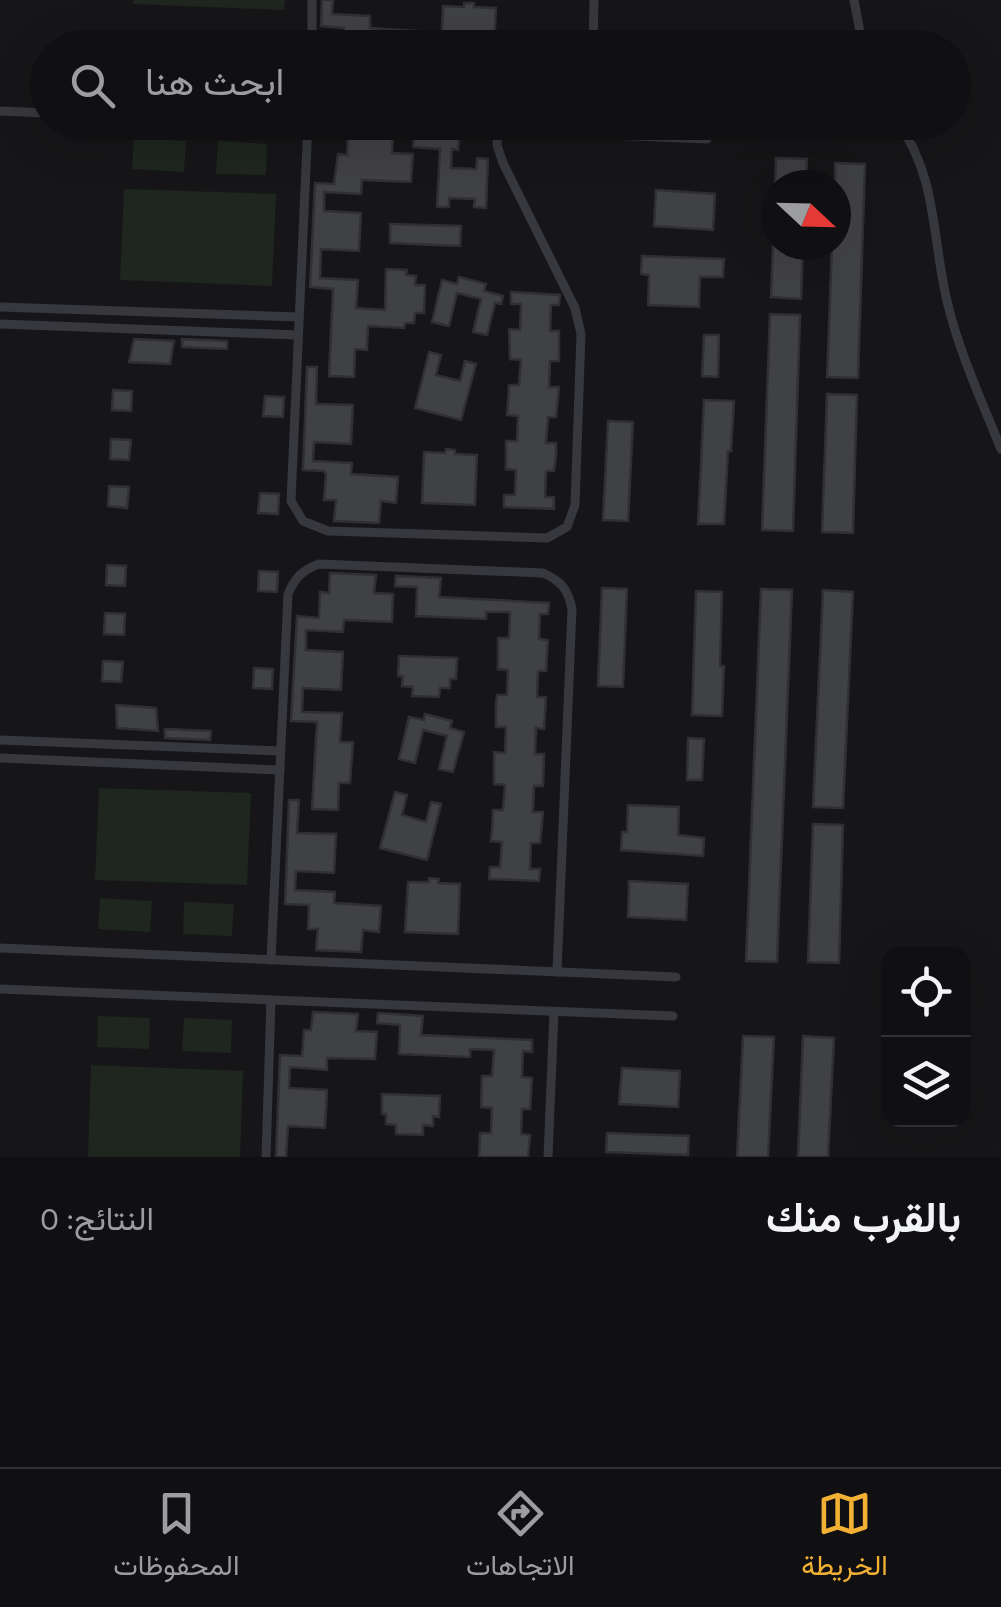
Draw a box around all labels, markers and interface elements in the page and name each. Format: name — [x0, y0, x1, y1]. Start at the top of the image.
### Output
search box — [30, 30, 971, 140]
icon: search — [65, 58, 120, 113]
text: ابحث هنا — [145, 60, 284, 105]
north arrow — [761, 170, 851, 260]
map controls — [881, 947, 971, 1127]
button: locate — [881, 947, 971, 1037]
button: layers — [881, 1037, 971, 1127]
text: بالقرب منك — [766, 1193, 961, 1243]
text: النتائج: 0 — [40, 1201, 154, 1238]
tab: المحفوظات — [113, 1486, 239, 1590]
tab: الاتجاهات — [466, 1486, 575, 1590]
tab: الخريطة — [801, 1486, 888, 1590]

